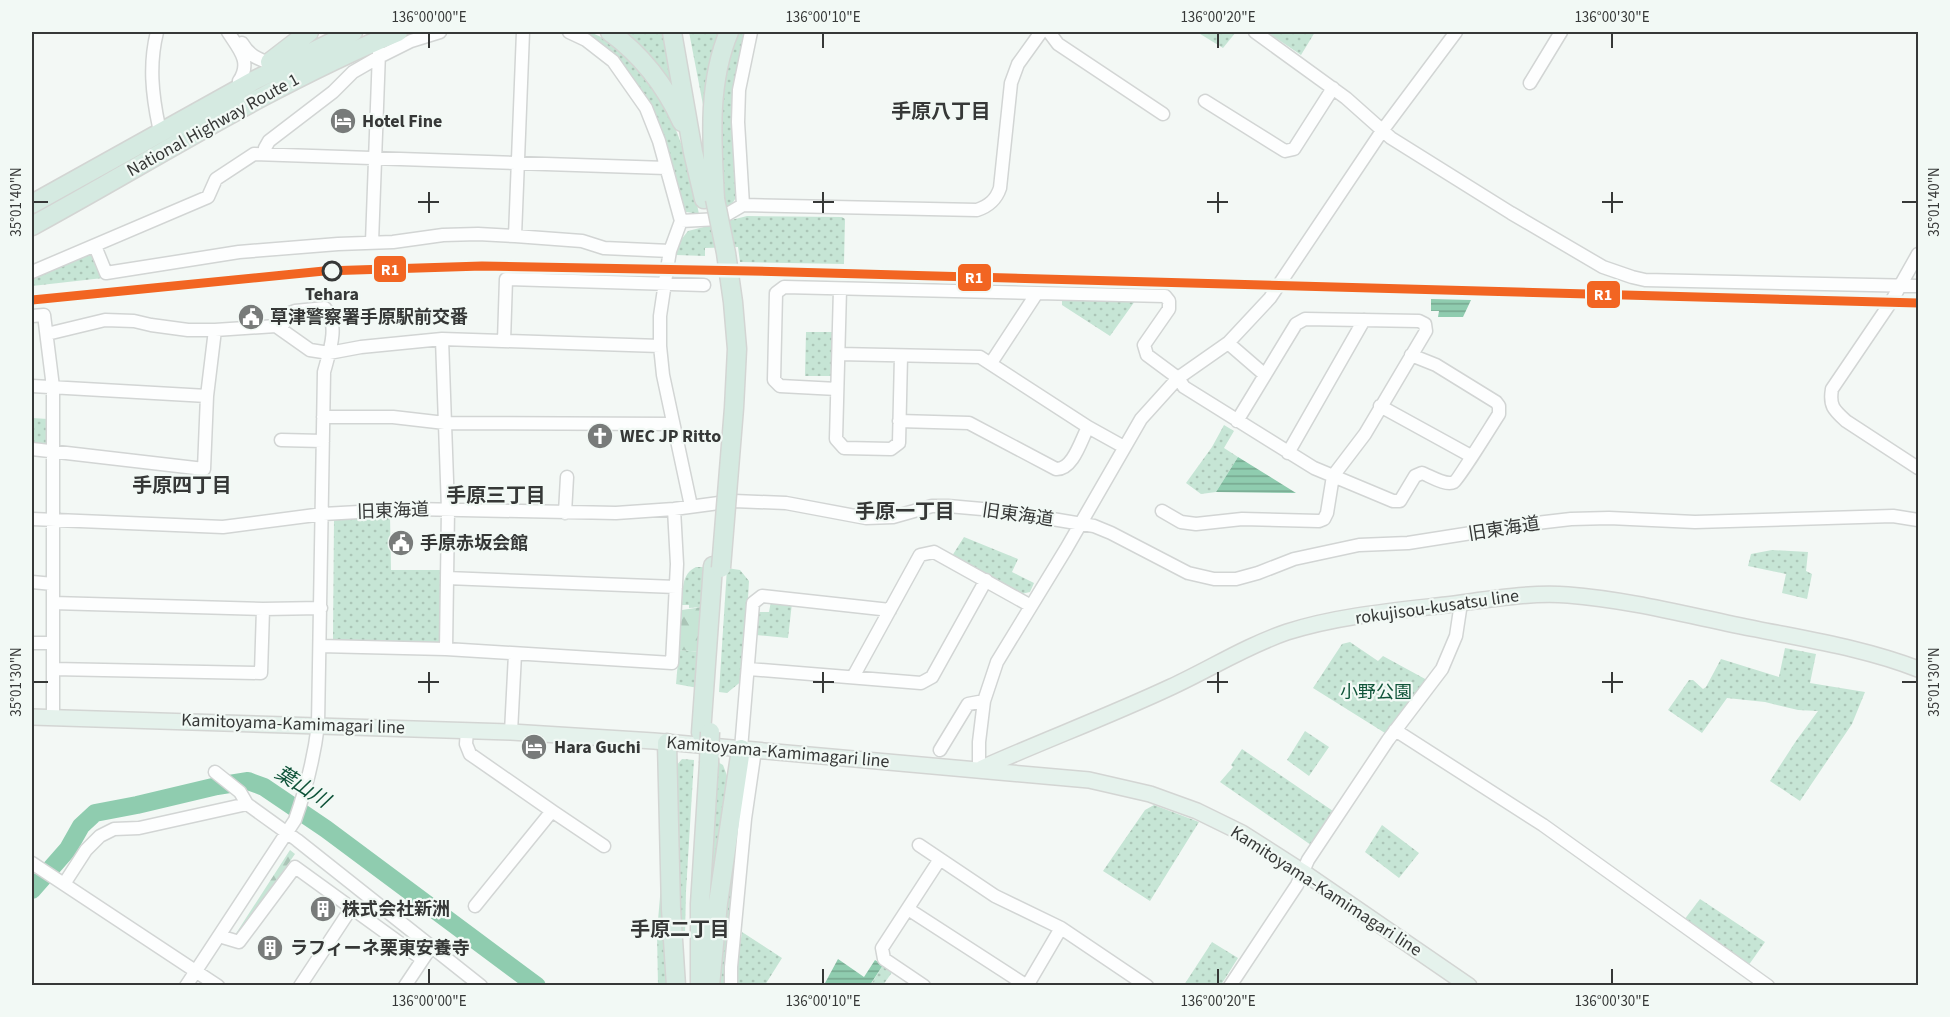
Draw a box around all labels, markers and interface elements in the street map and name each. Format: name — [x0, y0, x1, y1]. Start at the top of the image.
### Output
text: 136°00'00"E — [391, 7, 467, 28]
text: 136°00'10"E — [785, 7, 861, 28]
text: 136°00'20"E — [1180, 7, 1256, 28]
text: 136°00'30"E — [1574, 7, 1650, 28]
street label: National Highway Route 1 — [122, 67, 304, 183]
district label: 手原八丁目 — [891, 98, 991, 126]
hotel icon: Hotel Fine — [328, 106, 358, 136]
place label: Hotel Fine — [362, 109, 442, 134]
text: 35°01'40"N — [6, 167, 27, 237]
text: 35°01'40"N — [1924, 167, 1945, 237]
line badge: R1 — [373, 255, 407, 283]
text: R1 — [381, 259, 399, 281]
marker: Tehara — [322, 261, 342, 281]
line badge: R1 — [957, 263, 992, 292]
text: R1 — [965, 267, 983, 289]
line badge: R1 — [1586, 280, 1621, 309]
place label: Tehara — [305, 282, 359, 307]
text: R1 — [1594, 284, 1612, 306]
public building icon: 草津警察署手原駅前交番 — [236, 302, 266, 332]
place label: 草津警察署手原駅前交番 — [270, 305, 468, 330]
church icon: WEC JP Ritto — [585, 421, 615, 451]
place label: WEC JP Ritto — [620, 424, 721, 449]
district label: 手原四丁目 — [132, 472, 232, 500]
district label: 手原三丁目 — [446, 482, 546, 510]
street label: 旧東海道 — [357, 497, 429, 525]
district label: 手原一丁目 — [855, 498, 955, 526]
street label: 旧東海道 — [981, 498, 1055, 532]
street label: 旧東海道 — [1466, 511, 1542, 547]
public building icon: 手原赤坂会館 — [386, 528, 416, 558]
place label: 手原赤坂会館 — [420, 531, 528, 556]
street label: rokujisou-kusatsu line — [1353, 583, 1521, 631]
text: 35°01'30"N — [6, 647, 27, 717]
text: 35°01'30"N — [1924, 647, 1945, 717]
park label: 小野公園 — [1340, 680, 1412, 705]
street label: Kamitoyama-Kamimagari line — [181, 708, 405, 740]
street label: Kamitoyama-Kamimagari line — [665, 730, 891, 774]
hotel icon: Hara Guchi — [519, 732, 549, 762]
place label: Hara Guchi — [554, 735, 641, 760]
water label: 葉山川 — [269, 759, 337, 816]
street label: Kamitoyama-Kamimagari line — [1225, 820, 1427, 962]
building icon: 株式会社新洲 — [308, 894, 338, 924]
place label: 株式会社新洲 — [342, 897, 450, 922]
district label: 手原二丁目 — [630, 916, 730, 944]
building icon: ラフィーネ栗東安養寺 — [255, 933, 285, 963]
place label: ラフィーネ栗東安養寺 — [290, 936, 470, 961]
text: 136°00'00"E — [391, 991, 467, 1012]
text: 136°00'10"E — [785, 991, 861, 1012]
text: 136°00'20"E — [1180, 991, 1256, 1012]
text: 136°00'30"E — [1574, 991, 1650, 1012]

